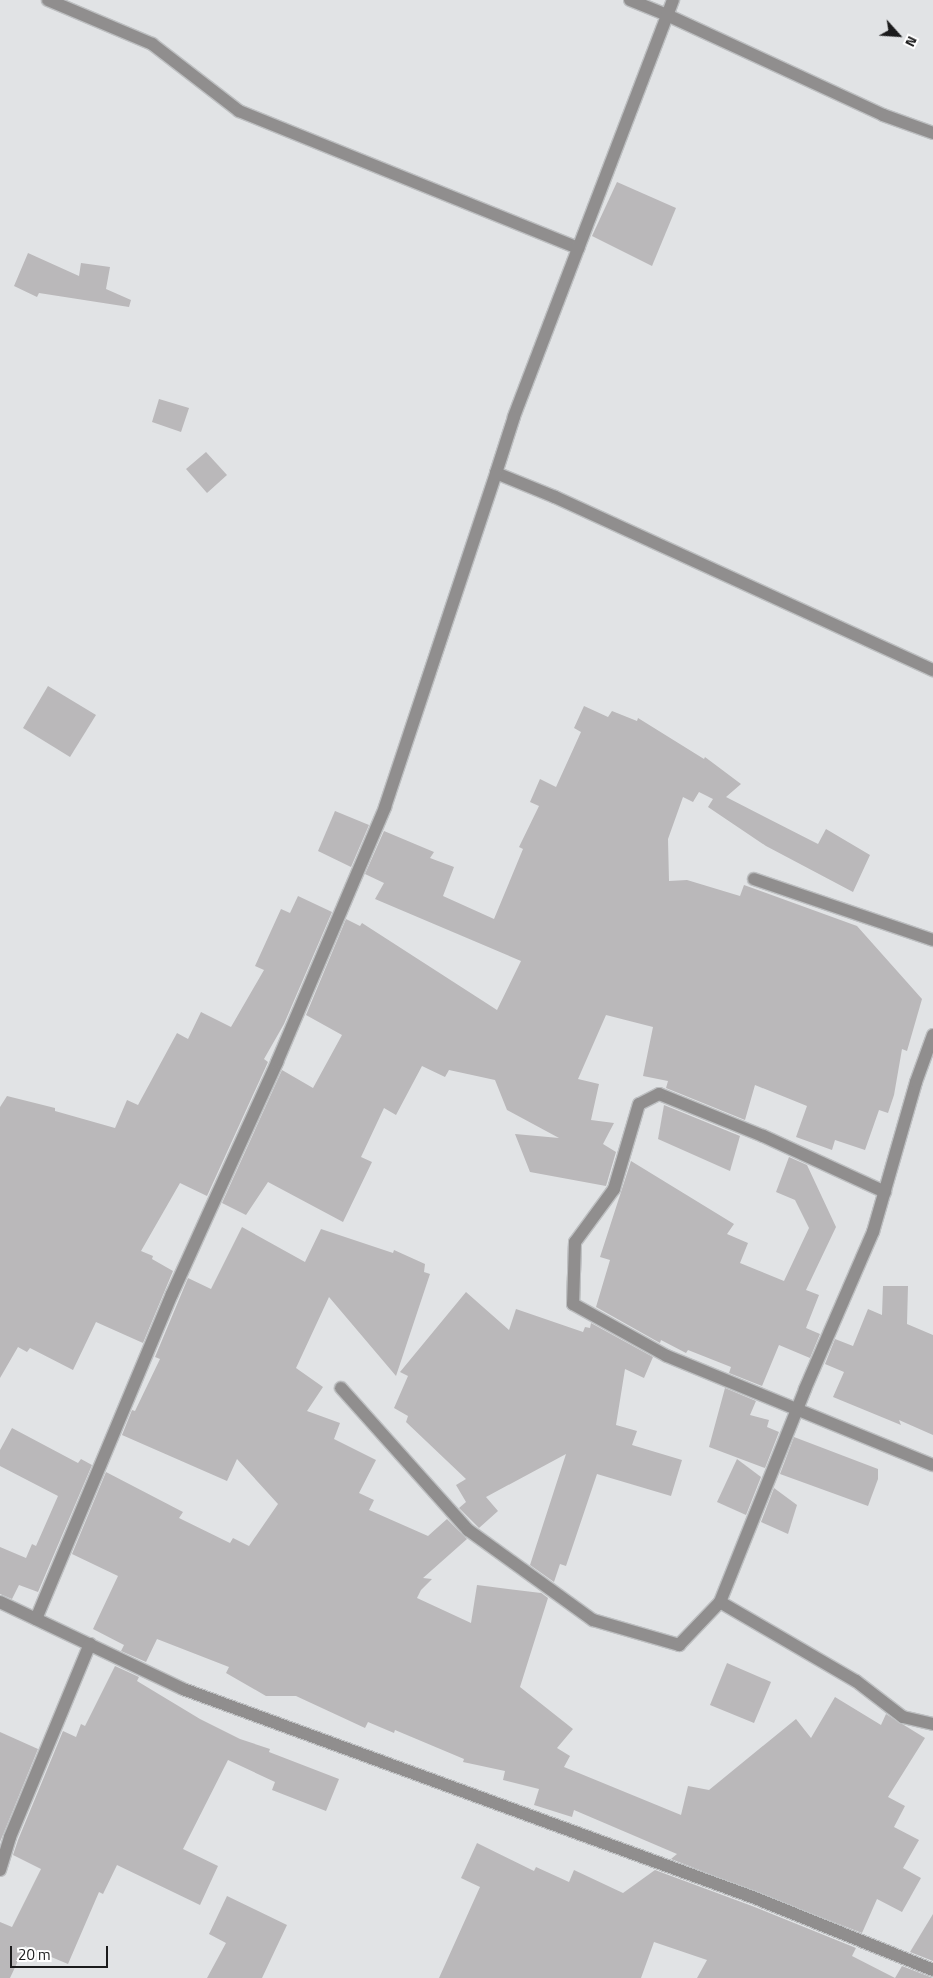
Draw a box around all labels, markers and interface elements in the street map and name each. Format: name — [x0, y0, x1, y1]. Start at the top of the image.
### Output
north arrow — [873, 10, 923, 60]
text: N — [900, 33, 923, 51]
scale bar — [12, 1936, 110, 1968]
text: 20 m — [18, 1943, 51, 1966]

